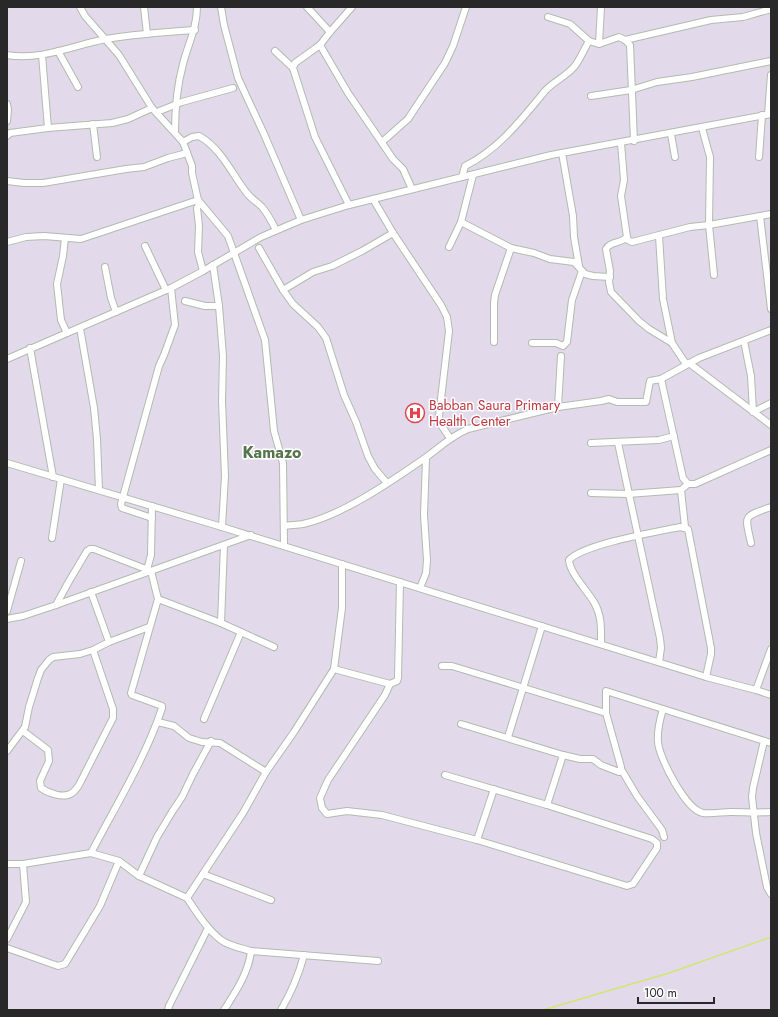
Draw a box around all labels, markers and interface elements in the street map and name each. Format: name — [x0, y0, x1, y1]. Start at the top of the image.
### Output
place label: Babban Saura Primary Health Center — [429, 395, 561, 431]
hospital icon: Babban Saura Primary Health Center — [404, 402, 426, 424]
district label: Kamazo — [242, 441, 302, 464]
scale bar — [638, 979, 714, 1005]
text: 100 m — [644, 984, 677, 1002]

